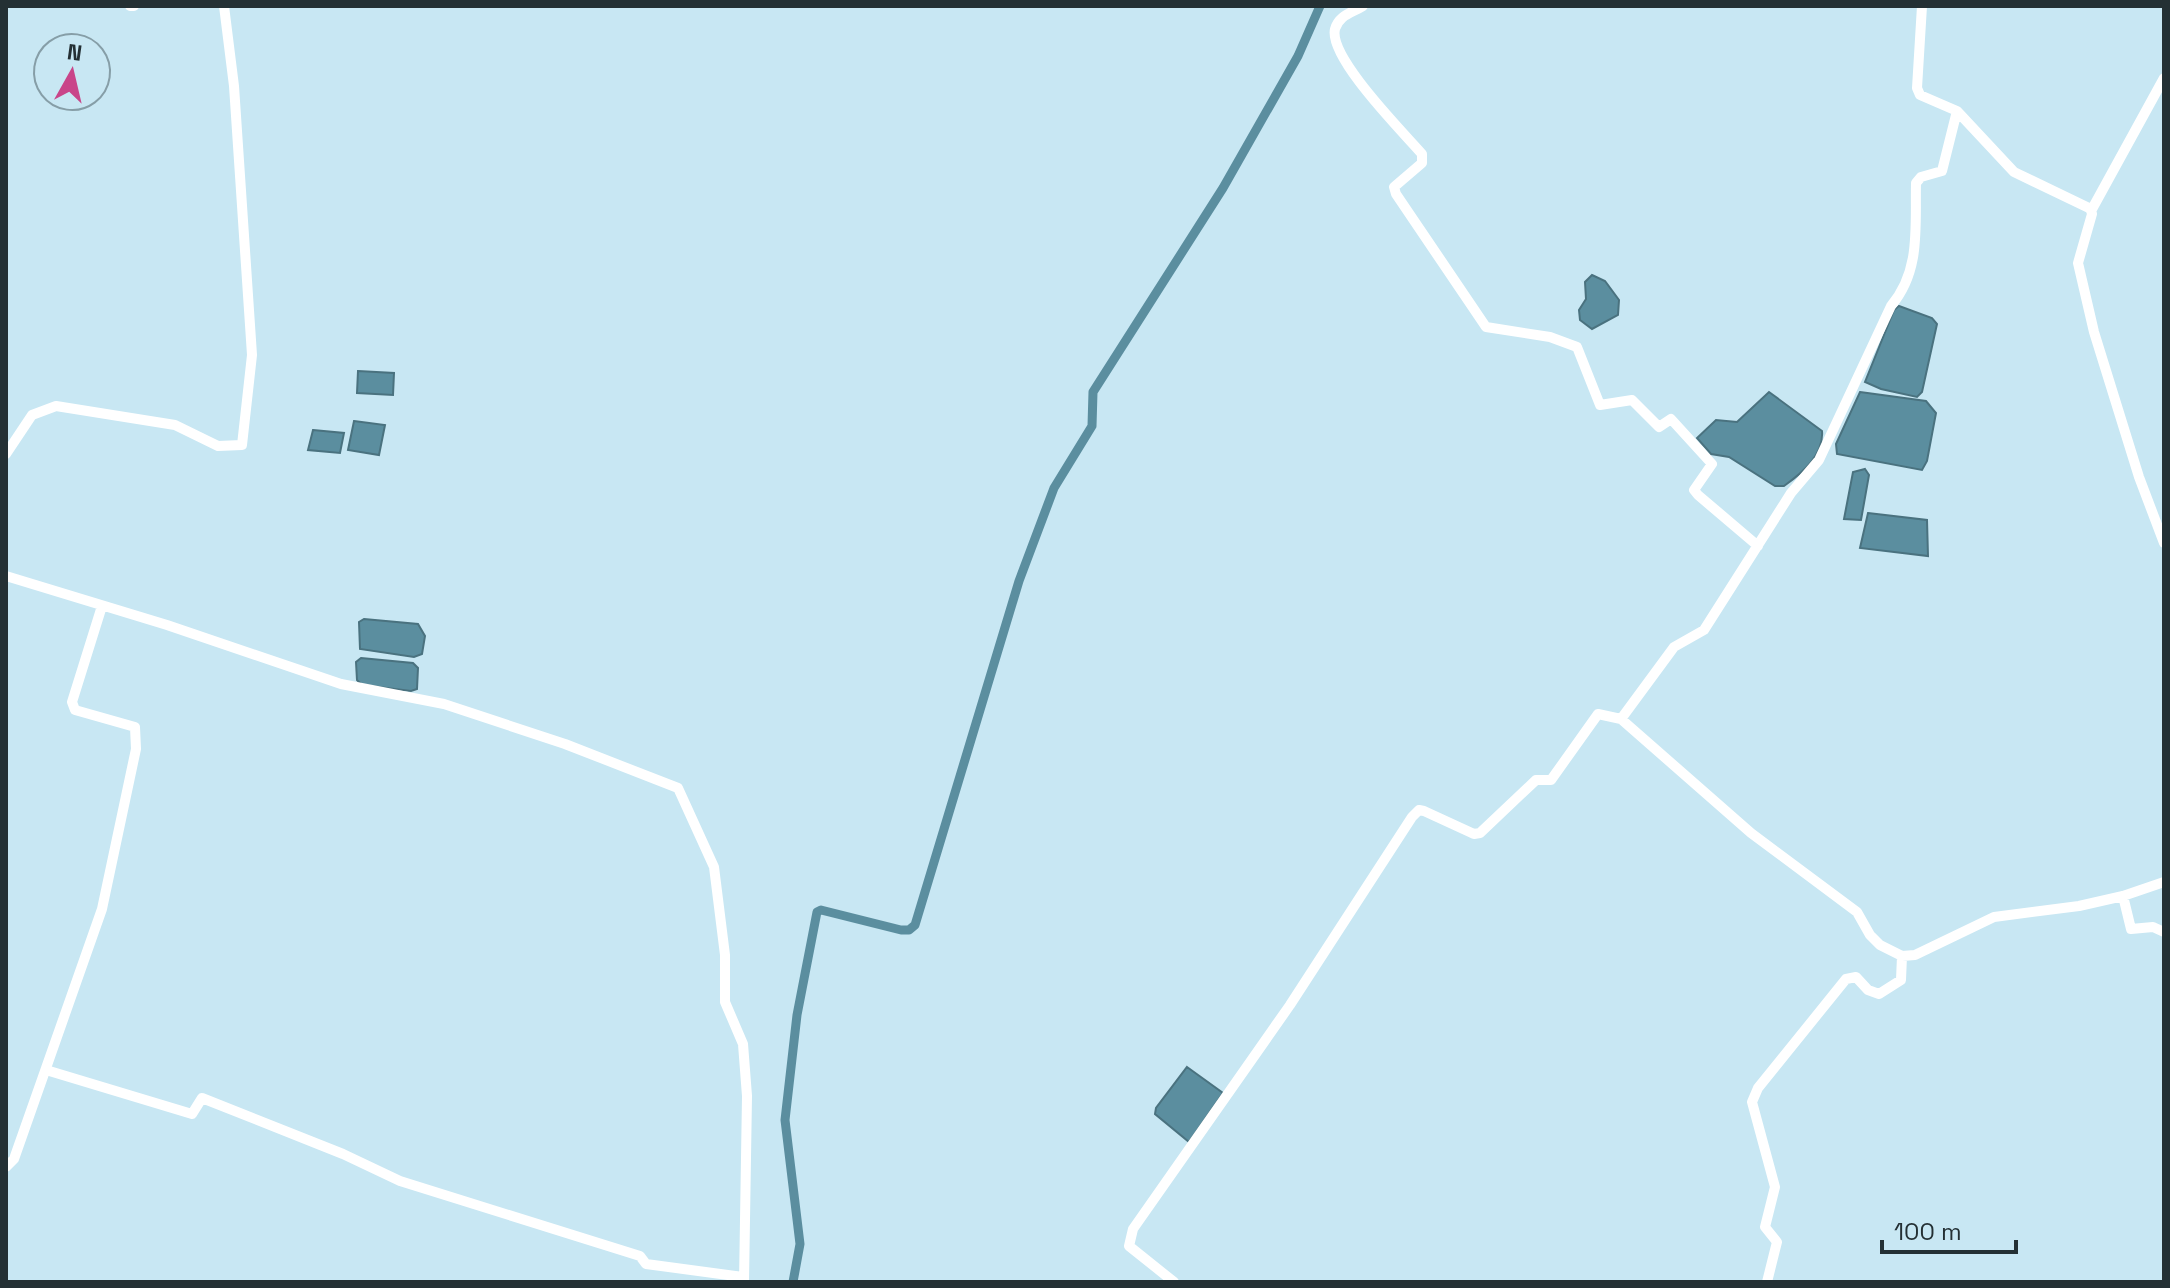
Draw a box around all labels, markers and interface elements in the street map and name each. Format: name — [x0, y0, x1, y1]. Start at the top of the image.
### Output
north arrow — [32, 32, 112, 112]
text: N — [66, 37, 84, 67]
scale bar — [1882, 1204, 2016, 1254]
text: 100 m — [1894, 1216, 1962, 1247]

